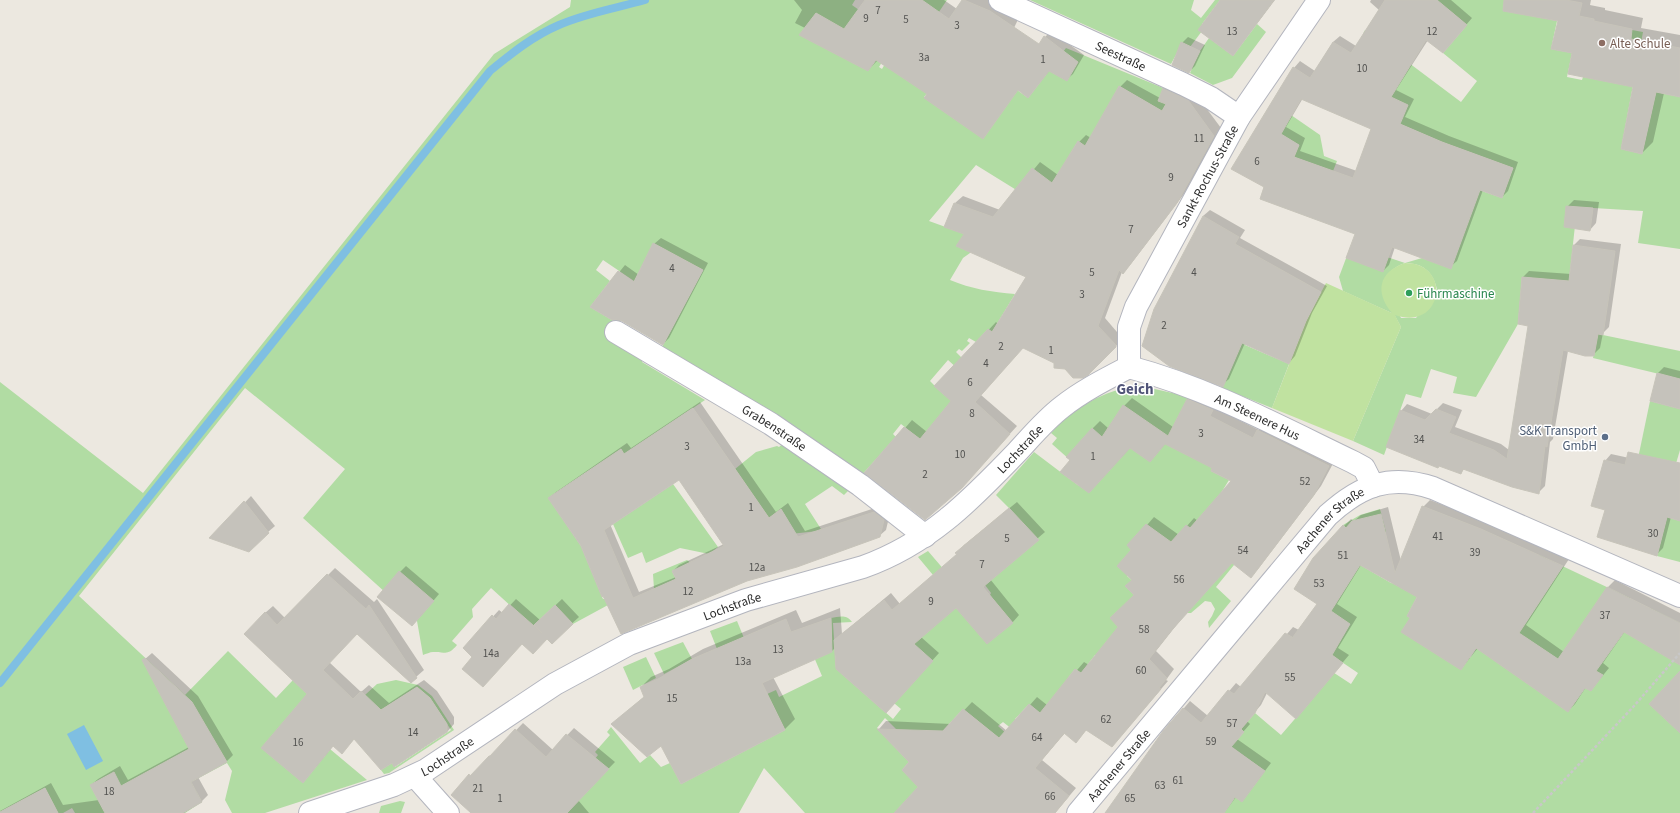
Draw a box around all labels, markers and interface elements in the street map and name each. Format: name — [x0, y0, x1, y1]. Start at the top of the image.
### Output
house number: 7 — [875, 3, 881, 18]
house number: 9 — [863, 11, 869, 26]
house number: 5 — [903, 12, 909, 27]
house number: 3 — [954, 18, 960, 33]
house number: 13 — [1227, 24, 1237, 39]
house number: 12 — [1427, 24, 1437, 39]
place label: Alte Schule — [1610, 35, 1670, 53]
street label: Seestraße — [1092, 37, 1149, 76]
marker: Alte Schule — [1597, 38, 1607, 48]
house number: 3a — [918, 50, 930, 65]
house number: 1 — [1040, 52, 1046, 67]
house number: 10 — [1357, 61, 1367, 76]
street label: Sankt-Rochus-Straße — [1173, 122, 1243, 231]
house number: 11 — [1194, 131, 1204, 146]
house number: 6 — [1254, 154, 1260, 169]
house number: 9 — [1168, 170, 1174, 185]
house number: 7 — [1128, 222, 1134, 237]
house number: 4 — [669, 261, 675, 276]
house number: 5 — [1089, 265, 1095, 280]
house number: 4 — [1191, 265, 1197, 280]
place label: Führmaschine — [1417, 285, 1494, 303]
house number: 3 — [1079, 287, 1085, 302]
marker: Führmaschine — [1404, 288, 1414, 298]
house number: 2 — [1161, 318, 1167, 333]
house number: 2 — [998, 339, 1004, 354]
house number: 1 — [1048, 343, 1054, 358]
house number: 4 — [983, 356, 989, 371]
house number: 6 — [967, 375, 973, 390]
district label: Geich — [1116, 379, 1154, 400]
street label: Am Steenere Hus — [1212, 390, 1303, 445]
street label: Grabenstraße — [738, 401, 810, 456]
house number: 8 — [969, 406, 975, 421]
street label: Lochstraße — [993, 421, 1048, 478]
place label: S&K Transport GmbH — [1519, 422, 1598, 455]
house number: 3 — [1198, 426, 1204, 441]
house number: 34 — [1414, 432, 1425, 447]
marker: S&K Transport GmbH — [1600, 432, 1610, 442]
house number: 3 — [684, 439, 690, 454]
house number: 10 — [955, 447, 965, 462]
house number: 1 — [1090, 449, 1096, 464]
house number: 2 — [922, 467, 928, 482]
house number: 52 — [1300, 474, 1310, 489]
street label: Aachener Straße — [1292, 483, 1368, 557]
house number: 1 — [748, 500, 754, 515]
house number: 30 — [1648, 526, 1658, 541]
house number: 41 — [1433, 529, 1443, 544]
house number: 5 — [1004, 531, 1010, 546]
house number: 54 — [1238, 543, 1249, 558]
house number: 39 — [1470, 545, 1480, 560]
house number: 51 — [1338, 548, 1348, 563]
house number: 7 — [979, 557, 985, 572]
house number: 12a — [749, 560, 765, 575]
house number: 56 — [1174, 572, 1185, 587]
house number: 53 — [1314, 576, 1324, 591]
house number: 12 — [683, 584, 693, 599]
street label: Lochstraße — [701, 588, 763, 625]
house number: 9 — [928, 594, 934, 609]
house number: 37 — [1600, 608, 1610, 623]
house number: 58 — [1139, 622, 1150, 637]
house number: 13 — [773, 642, 783, 657]
house number: 14a — [483, 646, 499, 661]
house number: 13a — [735, 654, 751, 669]
house number: 60 — [1136, 663, 1146, 678]
house number: 55 — [1285, 670, 1295, 685]
house number: 15 — [667, 691, 677, 706]
house number: 62 — [1101, 712, 1111, 727]
house number: 57 — [1227, 716, 1237, 731]
house number: 14 — [408, 725, 419, 740]
street label: Aachener Straße — [1083, 725, 1155, 806]
house number: 64 — [1032, 730, 1043, 745]
street label: Lochstraße — [418, 733, 478, 781]
house number: 59 — [1206, 734, 1216, 749]
house number: 16 — [293, 735, 304, 750]
house number: 61 — [1173, 773, 1183, 788]
house number: 63 — [1155, 778, 1165, 793]
house number: 21 — [473, 781, 483, 796]
house number: 18 — [104, 784, 115, 799]
house number: 66 — [1045, 789, 1056, 804]
house number: 1 — [497, 791, 503, 806]
house number: 65 — [1125, 791, 1135, 806]

